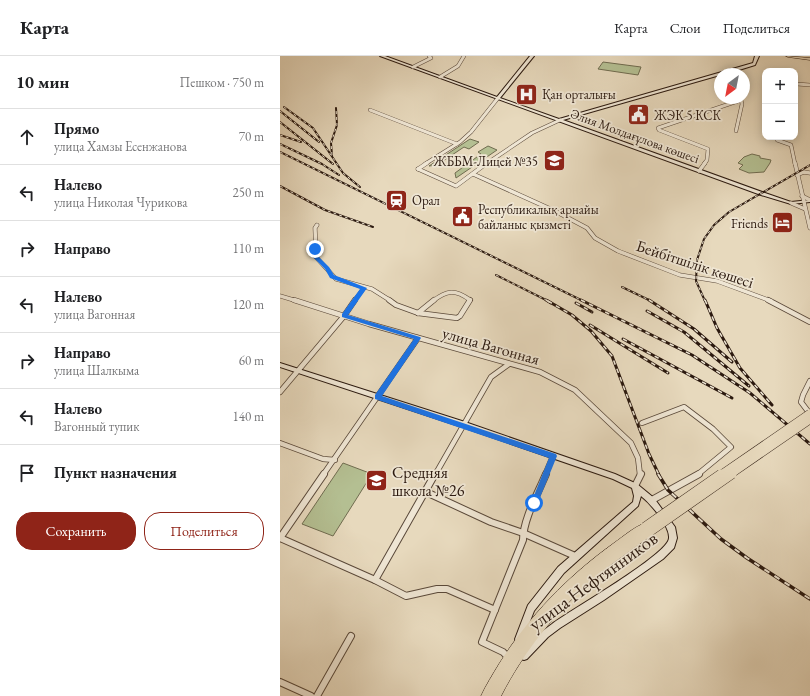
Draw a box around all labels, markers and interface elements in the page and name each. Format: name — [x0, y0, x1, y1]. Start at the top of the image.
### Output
text: Карта — [20, 15, 69, 40]
text: Карта — [614, 19, 648, 37]
text: Слои — [670, 19, 701, 37]
text: Поделиться — [723, 19, 790, 37]
north arrow — [714, 68, 750, 104]
map controls — [762, 68, 798, 140]
button: + — [762, 68, 798, 104]
text: 10 мин — [16, 71, 69, 93]
text: Пешком · 750 m — [180, 74, 264, 91]
hospital icon: Қан орталығы — [513, 81, 539, 107]
place label: Қан орталығы — [542, 86, 616, 103]
public building icon: ЖЭК 5 КСК — [625, 102, 651, 128]
button: − — [762, 104, 798, 140]
street label: Әлия Молдағұлова көшесі — [568, 105, 702, 167]
place label: ЖЭК 5 КСК — [653, 107, 722, 124]
text: Прямо — [54, 119, 99, 138]
icon: ahead — [16, 126, 38, 148]
text: 70 m — [239, 128, 264, 145]
text: улица Хамзы Есенжанова — [54, 138, 187, 155]
school or university icon: ЖББМ-Лицей №35 — [541, 148, 567, 174]
place label: ЖББМ-Лицей №35 — [433, 153, 538, 170]
text: Налево — [54, 175, 102, 194]
icon: left — [16, 182, 38, 204]
text: 250 m — [233, 184, 264, 201]
station icon: Орал — [384, 187, 410, 213]
place label: Орал — [412, 192, 440, 209]
text: улица Николая Чурикова — [54, 194, 187, 211]
place label: Республикалық арнайы байланыс қызметі — [478, 201, 599, 233]
public building icon: Республикалық арнайы байланыс қызметі — [450, 203, 476, 229]
hotel icon: Friends — [770, 210, 796, 236]
place label: Friends — [731, 215, 768, 232]
street label: Бейбітшілік көшесі — [634, 235, 757, 293]
icon: right — [16, 238, 38, 260]
text: Направо — [54, 239, 111, 258]
text: 110 m — [233, 240, 264, 257]
route end — [306, 240, 324, 258]
text: Налево — [54, 287, 102, 306]
icon: left — [16, 294, 38, 316]
text: 120 m — [233, 296, 264, 313]
text: улица Вагонная — [54, 306, 135, 323]
street label: улица Вагонная — [440, 322, 542, 370]
text: Направо — [54, 343, 111, 362]
icon: right — [16, 350, 38, 372]
text: 60 m — [239, 352, 264, 369]
text: улица Шалкыма — [54, 362, 139, 379]
text: Налево — [54, 399, 102, 418]
icon: left — [16, 406, 38, 428]
text: 140 m — [233, 408, 264, 425]
text: Вагонный тупик — [54, 418, 139, 435]
icon: arrive — [16, 462, 38, 484]
place label: Средняя школа №26 — [392, 462, 465, 501]
text: Пункт назначения — [54, 463, 177, 482]
school or university icon: Средняя школа №26 — [363, 468, 389, 494]
route start — [525, 494, 543, 512]
button: Сохранить — [16, 512, 136, 550]
button: Поделиться — [144, 512, 264, 550]
street label: улица Нефтянников — [523, 526, 663, 636]

